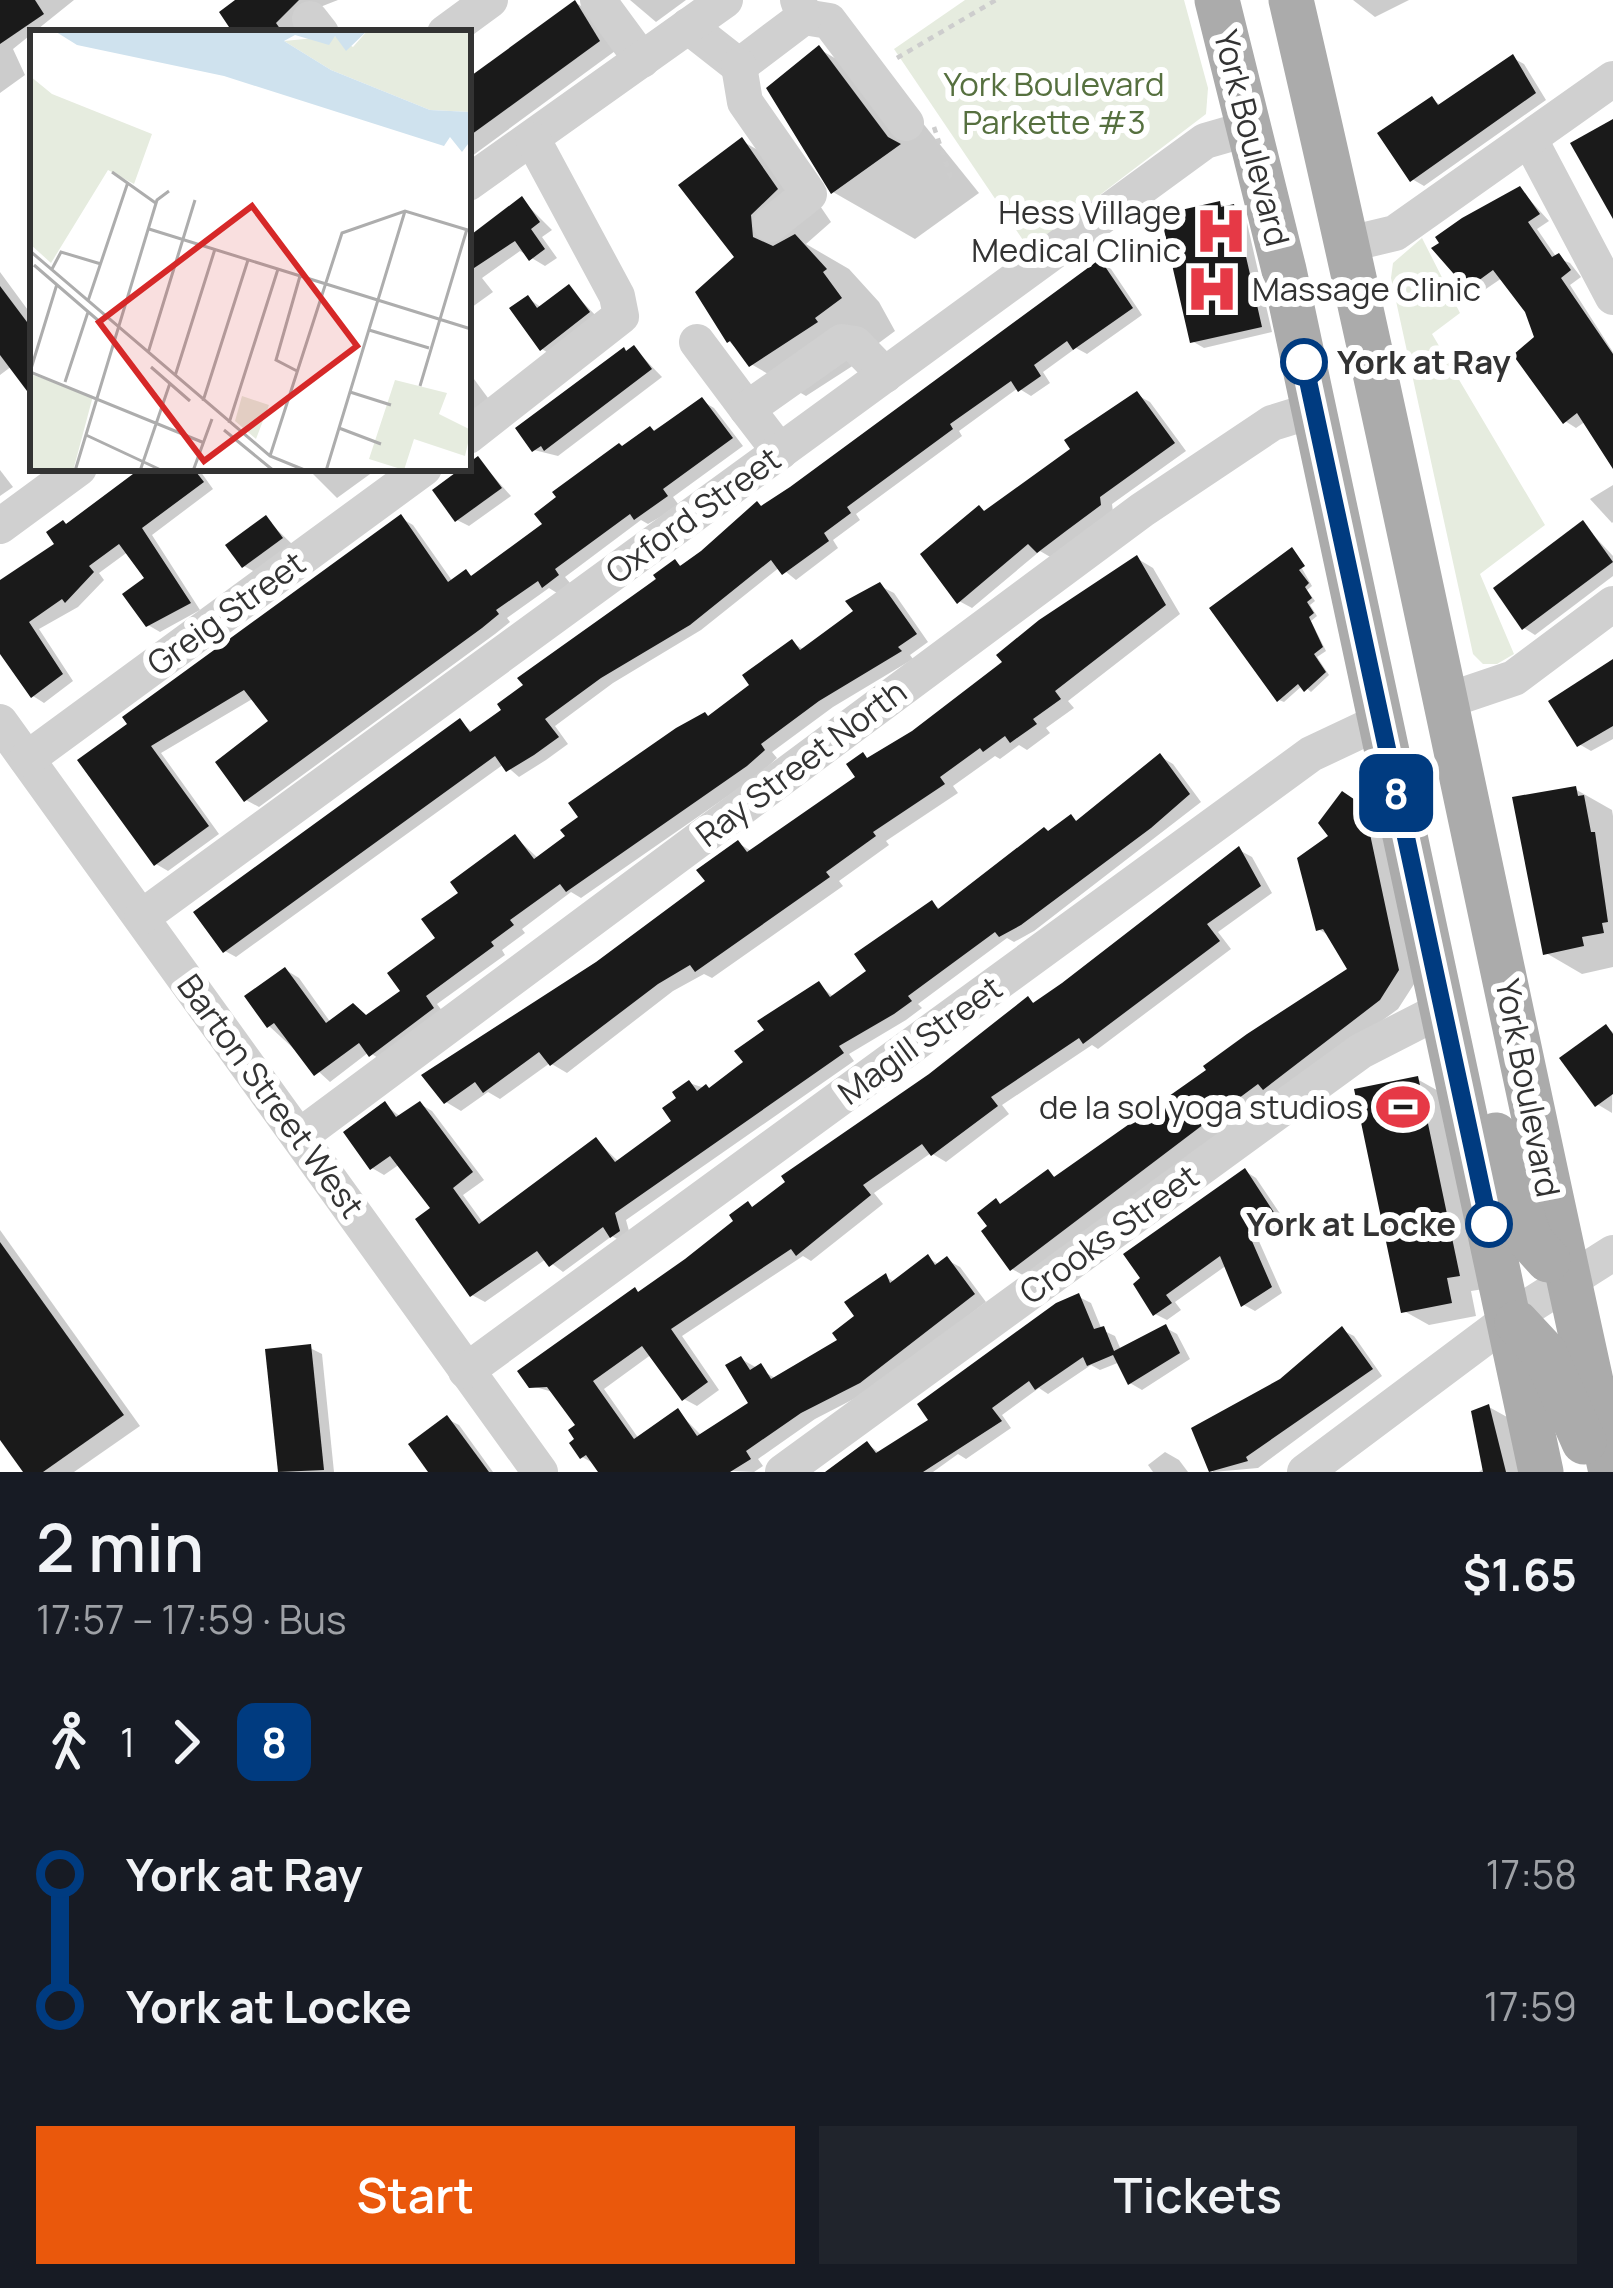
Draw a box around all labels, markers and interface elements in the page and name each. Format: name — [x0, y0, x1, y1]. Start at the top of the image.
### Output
street label: York Boulevard — [1204, 25, 1301, 251]
inset map — [30, 30, 471, 471]
park label: York Boulevard Parkette #3 — [943, 61, 1165, 144]
place label: Hess Village Medical Clinic — [971, 189, 1181, 272]
hospital icon: Hess Village Medical Clinic — [1192, 202, 1250, 260]
hospital icon: Massage Clinic — [1183, 260, 1241, 318]
place label: Massage Clinic — [1252, 266, 1481, 311]
place label: York at Ray — [1337, 339, 1511, 384]
marker: York at Ray — [1282, 340, 1326, 384]
street label: Oxford Street — [596, 436, 789, 593]
street label: Greig Street — [138, 540, 314, 685]
street label: Ray Street North — [686, 669, 915, 857]
line badge: 8 — [1357, 754, 1435, 832]
text: 8 — [1383, 764, 1409, 822]
street label: Barton Street West — [168, 965, 375, 1227]
street label: Magill Street — [829, 965, 1011, 1114]
street label: York Boulevard — [1485, 975, 1572, 1201]
sports icon: de la sol yoga studios — [1374, 1078, 1432, 1136]
place label: de la sol yoga studios — [1039, 1084, 1363, 1129]
street label: Crooks Street — [1010, 1153, 1207, 1314]
place label: York at Locke — [1246, 1201, 1456, 1246]
marker: York at Locke — [1467, 1202, 1511, 1246]
text: 2 min — [36, 1502, 204, 1592]
text: $1.65 — [1463, 1543, 1577, 1605]
text: 17:57 – 17:59 · Bus — [36, 1592, 346, 1646]
icon: walk — [36, 1709, 102, 1775]
icon: forward — [153, 1709, 219, 1775]
text: 8 — [261, 1713, 287, 1771]
text: 1 — [120, 1715, 135, 1769]
text: York at Ray — [126, 1843, 363, 1905]
text: 17:58 — [1485, 1847, 1577, 1901]
text: York at Locke — [126, 1975, 412, 2037]
text: 17:59 — [1484, 1979, 1577, 2033]
button: Start — [36, 2126, 795, 2264]
button: Tickets — [819, 2126, 1577, 2264]

